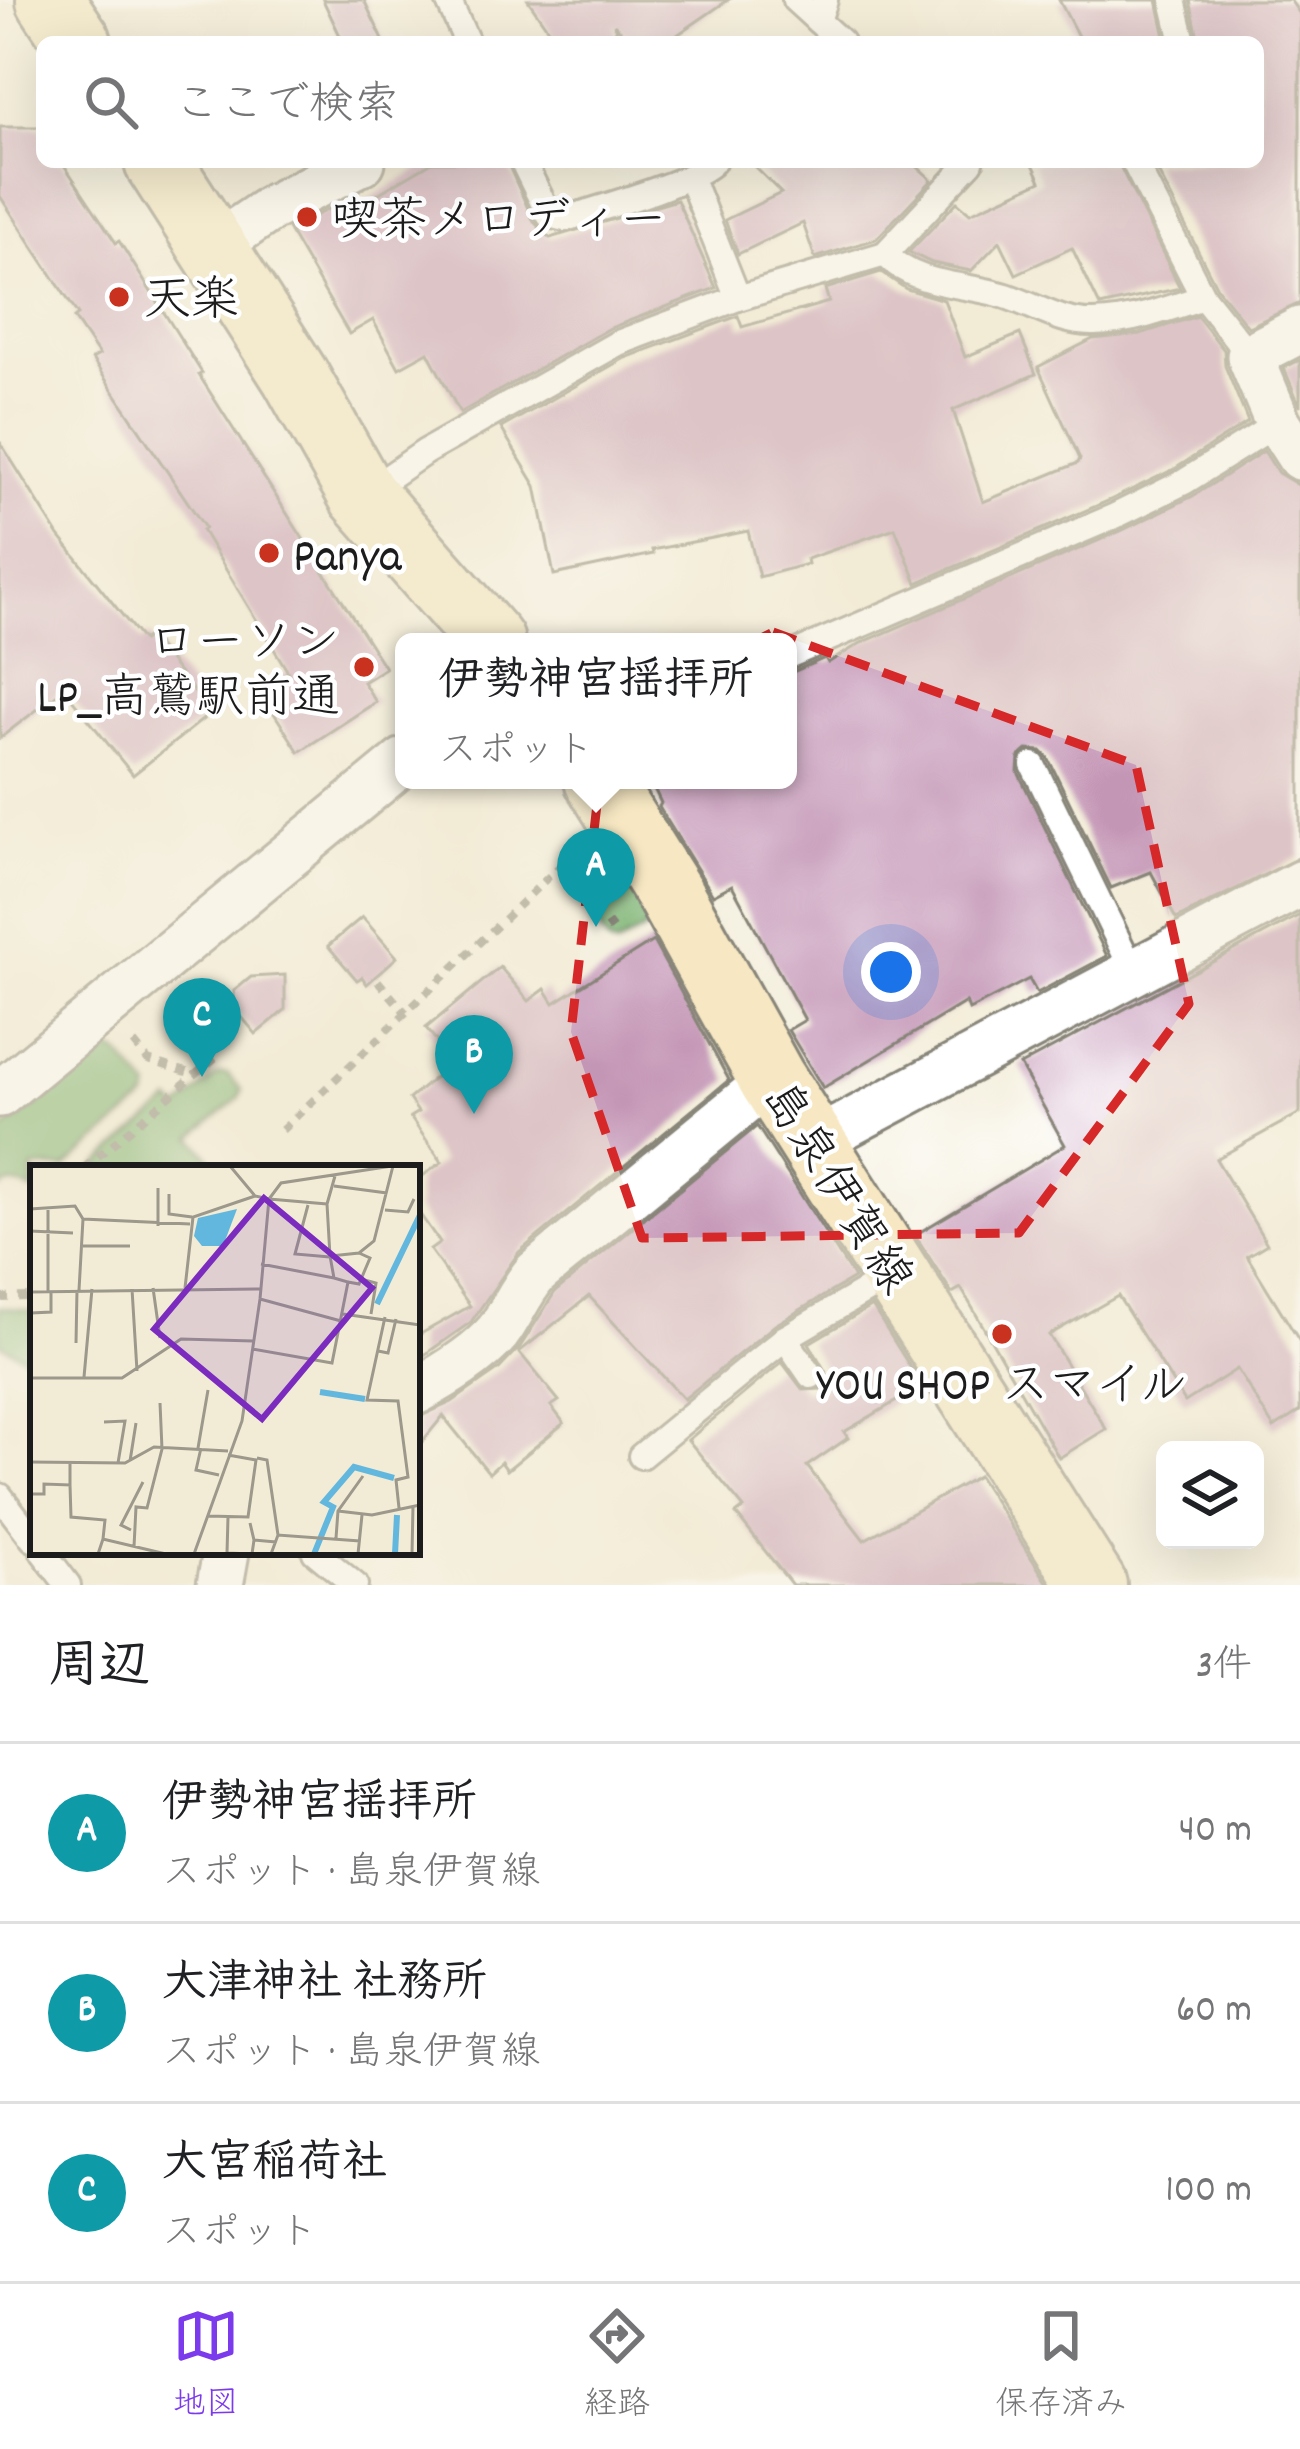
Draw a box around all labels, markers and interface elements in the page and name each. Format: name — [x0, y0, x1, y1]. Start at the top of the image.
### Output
search box — [36, 36, 1264, 168]
icon: search — [78, 69, 144, 135]
text: ここで検索 — [174, 76, 399, 140]
place label: 喫茶メロディー — [331, 190, 667, 259]
marker: 喫茶メロディー — [294, 204, 320, 230]
place label: 天楽 — [143, 270, 239, 339]
marker: 天楽 — [106, 284, 132, 310]
place label: Panya — [293, 526, 403, 595]
marker: Panya — [256, 540, 282, 566]
place label: ローソン LP_高鷲駅前通 — [37, 612, 340, 736]
popup — [395, 633, 797, 789]
text: 伊勢神宮揺拝所 — [438, 652, 754, 716]
marker: ローソン LP_高鷲駅前通 — [351, 654, 377, 680]
text: スポット — [438, 726, 595, 781]
pin: A — [557, 828, 635, 927]
your location — [861, 942, 921, 1002]
pin: C — [163, 978, 241, 1077]
pin: B — [435, 1015, 513, 1114]
street label: 島泉伊賀線 — [741, 1070, 926, 1310]
inset map — [30, 1165, 420, 1555]
marker: YOU SHOP スマイル — [989, 1321, 1015, 1347]
place label: YOU SHOP スマイル — [816, 1355, 1188, 1424]
map controls — [1156, 1441, 1264, 1549]
button: layers — [1156, 1441, 1264, 1549]
text: 周辺 — [48, 1634, 150, 1706]
text: 3件 — [1196, 1641, 1252, 1696]
text: 伊勢神宮揺拝所 — [162, 1774, 477, 1838]
text: A — [76, 1805, 98, 1860]
text: 40 m — [1179, 1805, 1252, 1860]
text: スポット · 島泉伊賀線 — [162, 1848, 540, 1903]
text: 大津神社 社務所 — [162, 1954, 487, 2018]
text: B — [78, 1985, 96, 2040]
text: 60 m — [1176, 1985, 1252, 2040]
text: スポット · 島泉伊賀線 — [162, 2028, 540, 2083]
text: 大宮稲荷社 — [162, 2134, 387, 2198]
text: C — [77, 2165, 97, 2220]
text: 100 m — [1165, 2165, 1252, 2220]
text: スポット — [162, 2208, 318, 2263]
tab: 地図 — [173, 2303, 239, 2430]
tab: 経路 — [584, 2303, 650, 2430]
tab: 保存済み — [995, 2303, 1127, 2430]

